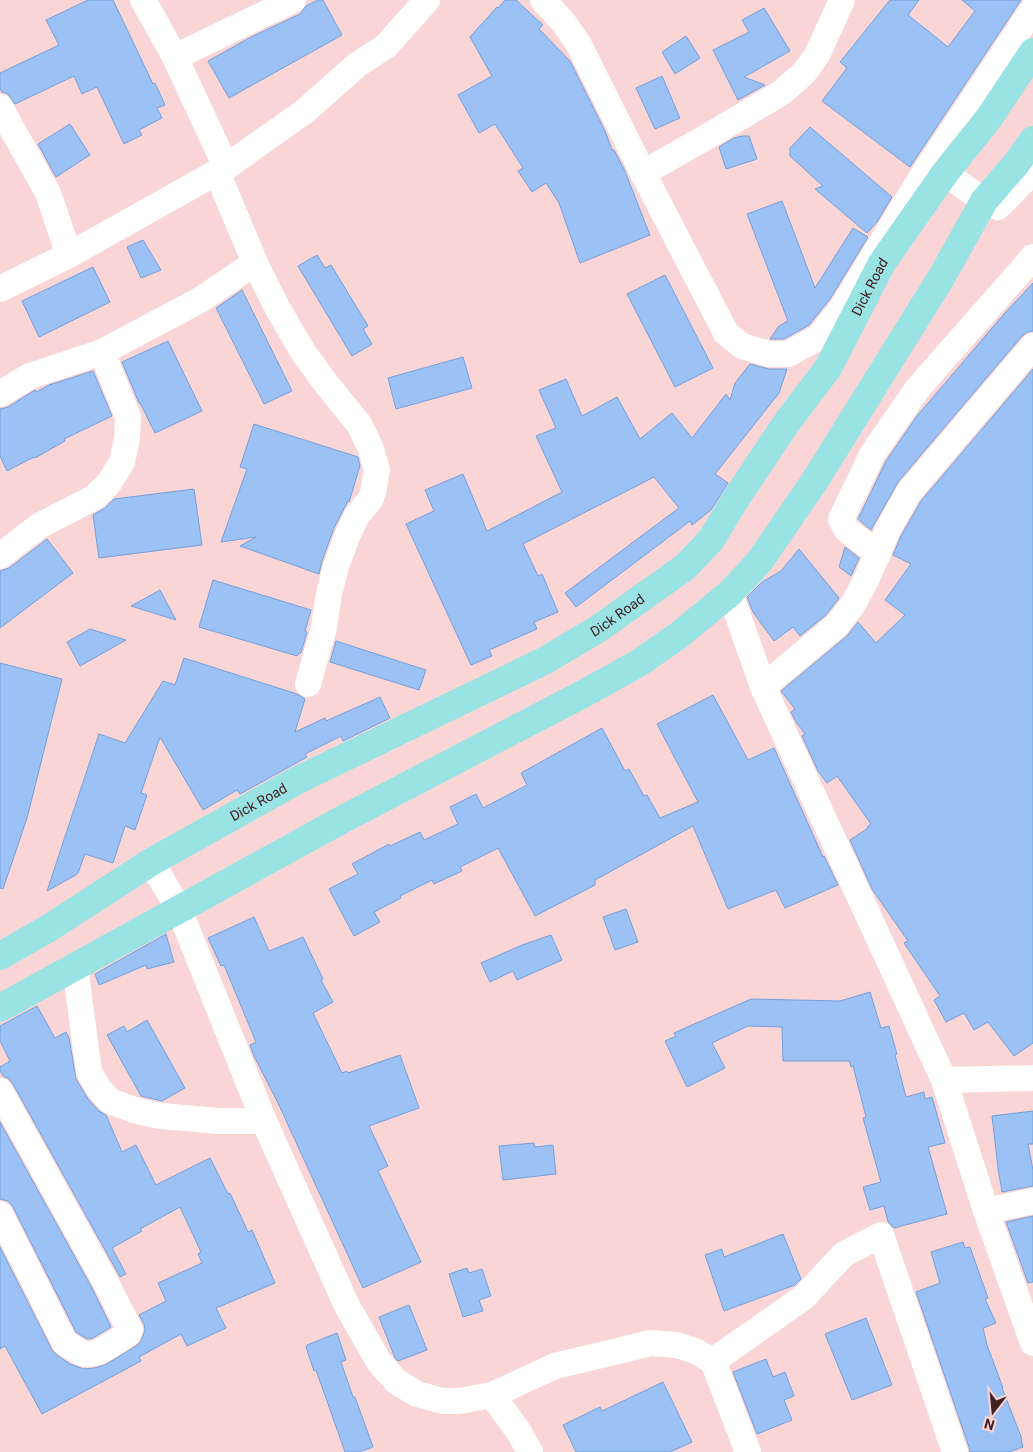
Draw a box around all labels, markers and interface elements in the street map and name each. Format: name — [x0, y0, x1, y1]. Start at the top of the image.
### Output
street label: Dick Road — [848, 255, 891, 318]
street label: Dick Road — [587, 591, 647, 640]
street label: Dick Road — [227, 780, 290, 824]
north arrow — [968, 1387, 1018, 1437]
text: N — [982, 1415, 996, 1434]

